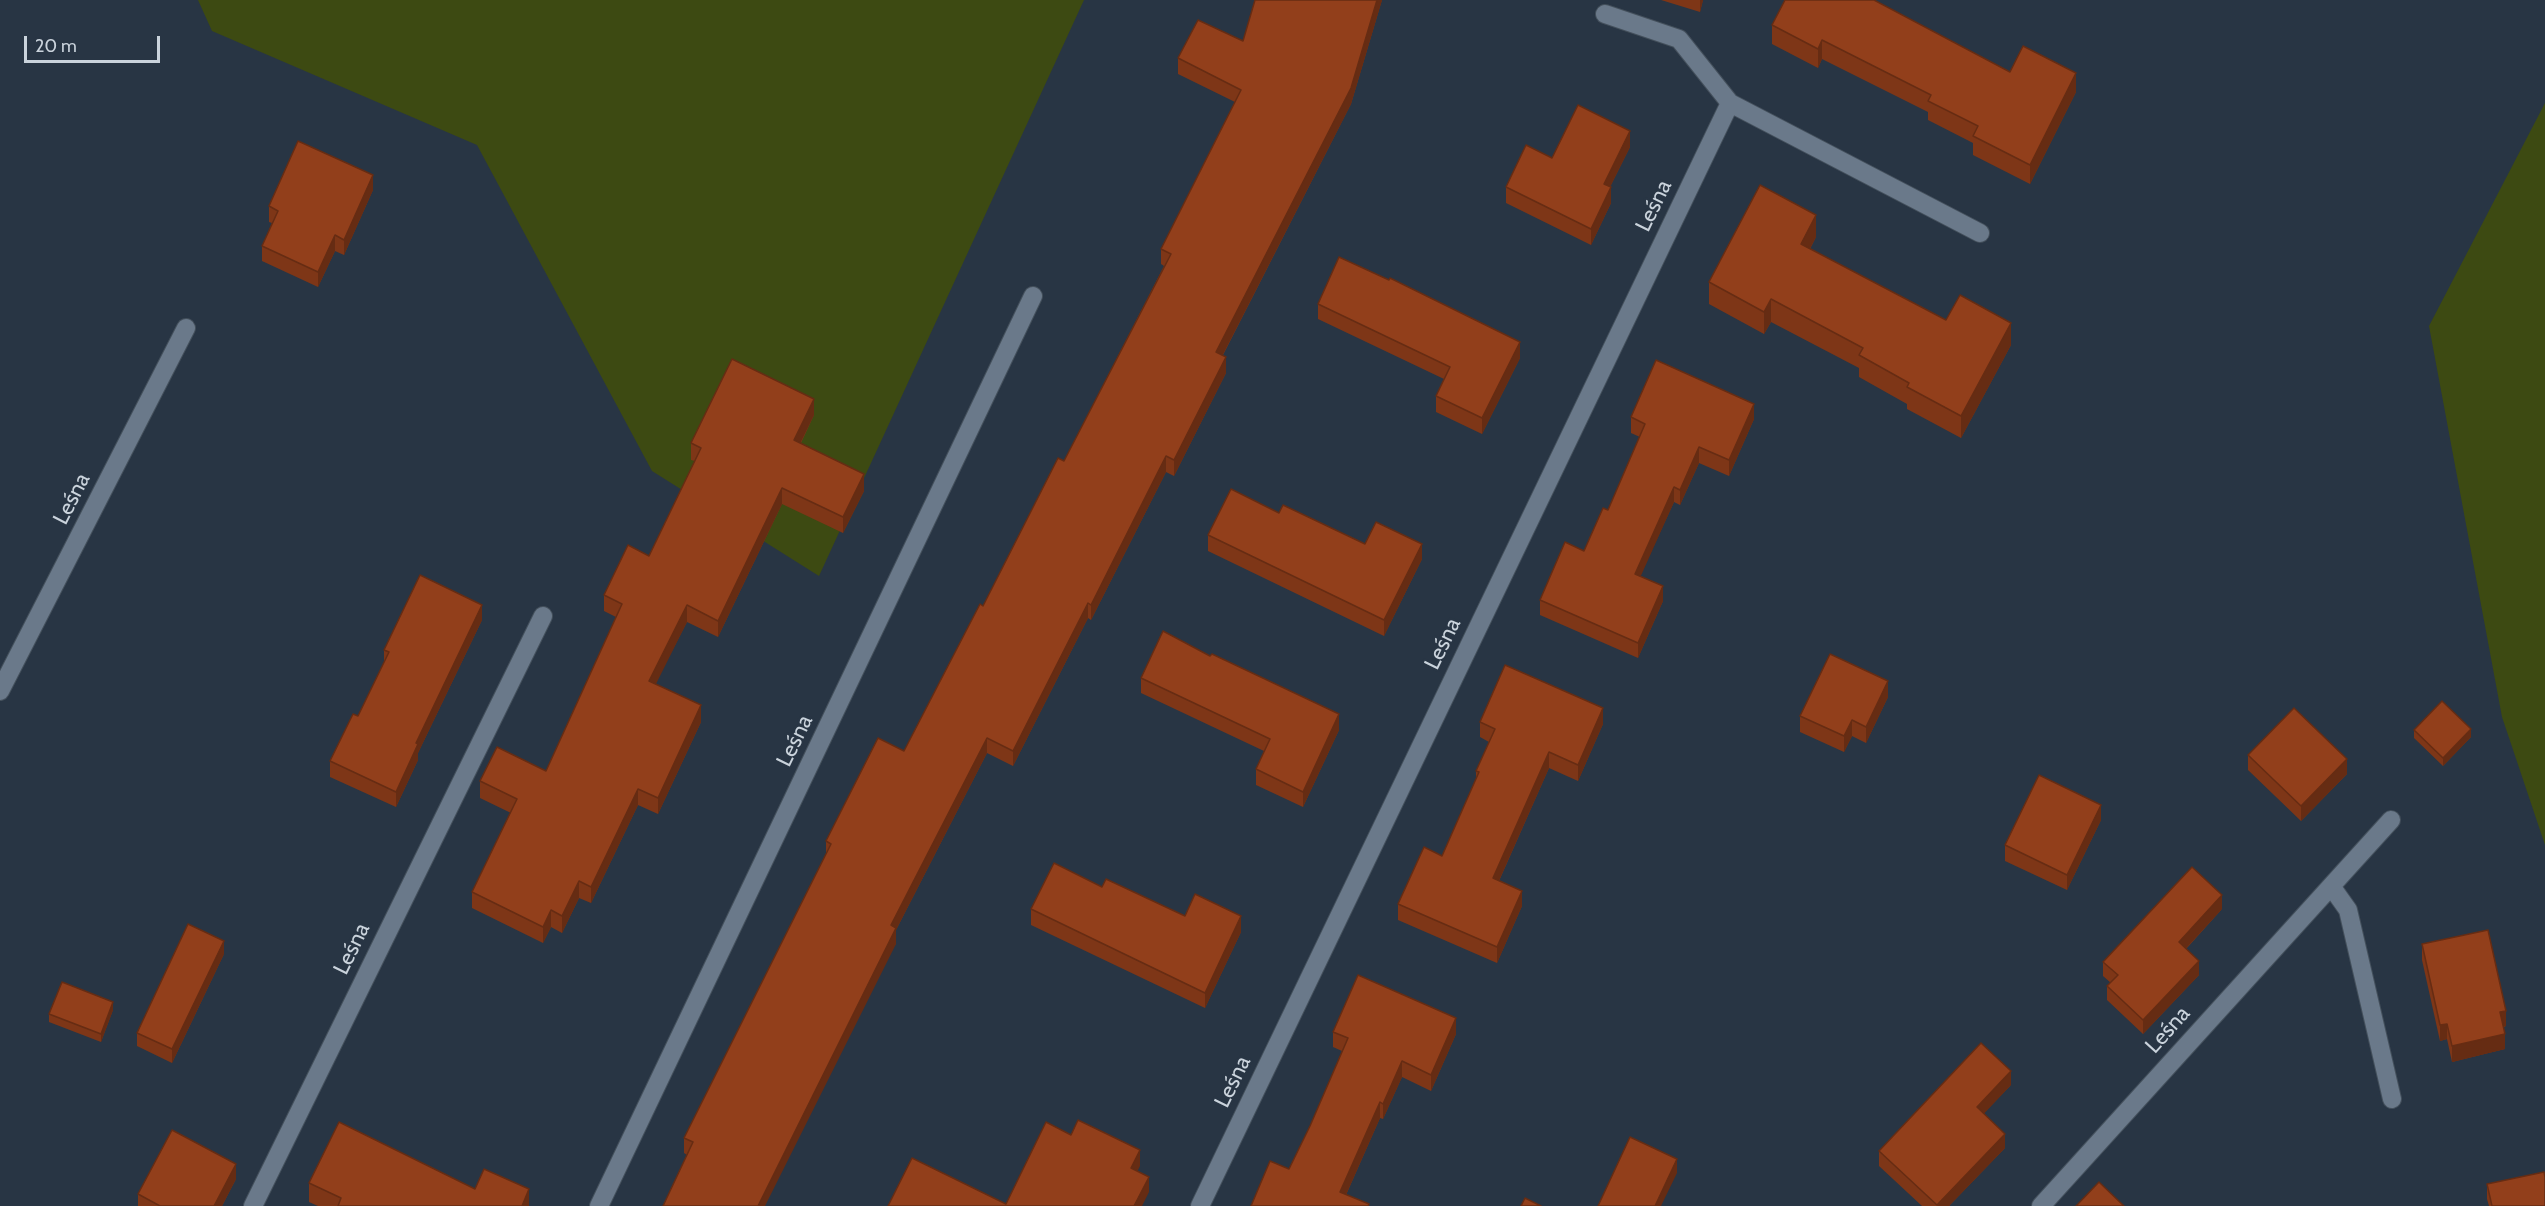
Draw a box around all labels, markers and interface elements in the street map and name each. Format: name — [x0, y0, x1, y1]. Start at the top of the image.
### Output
scale bar — [27, 24, 164, 62]
text: 20 m — [35, 35, 77, 57]
street label: Leśna — [1630, 176, 1678, 236]
street label: Leśna — [48, 469, 96, 529]
street label: Leśna — [1419, 614, 1467, 674]
street label: Leśna — [771, 711, 819, 771]
street label: Leśna — [328, 919, 376, 979]
street label: Leśna — [2140, 1001, 2196, 1059]
street label: Leśna — [1209, 1052, 1257, 1112]

